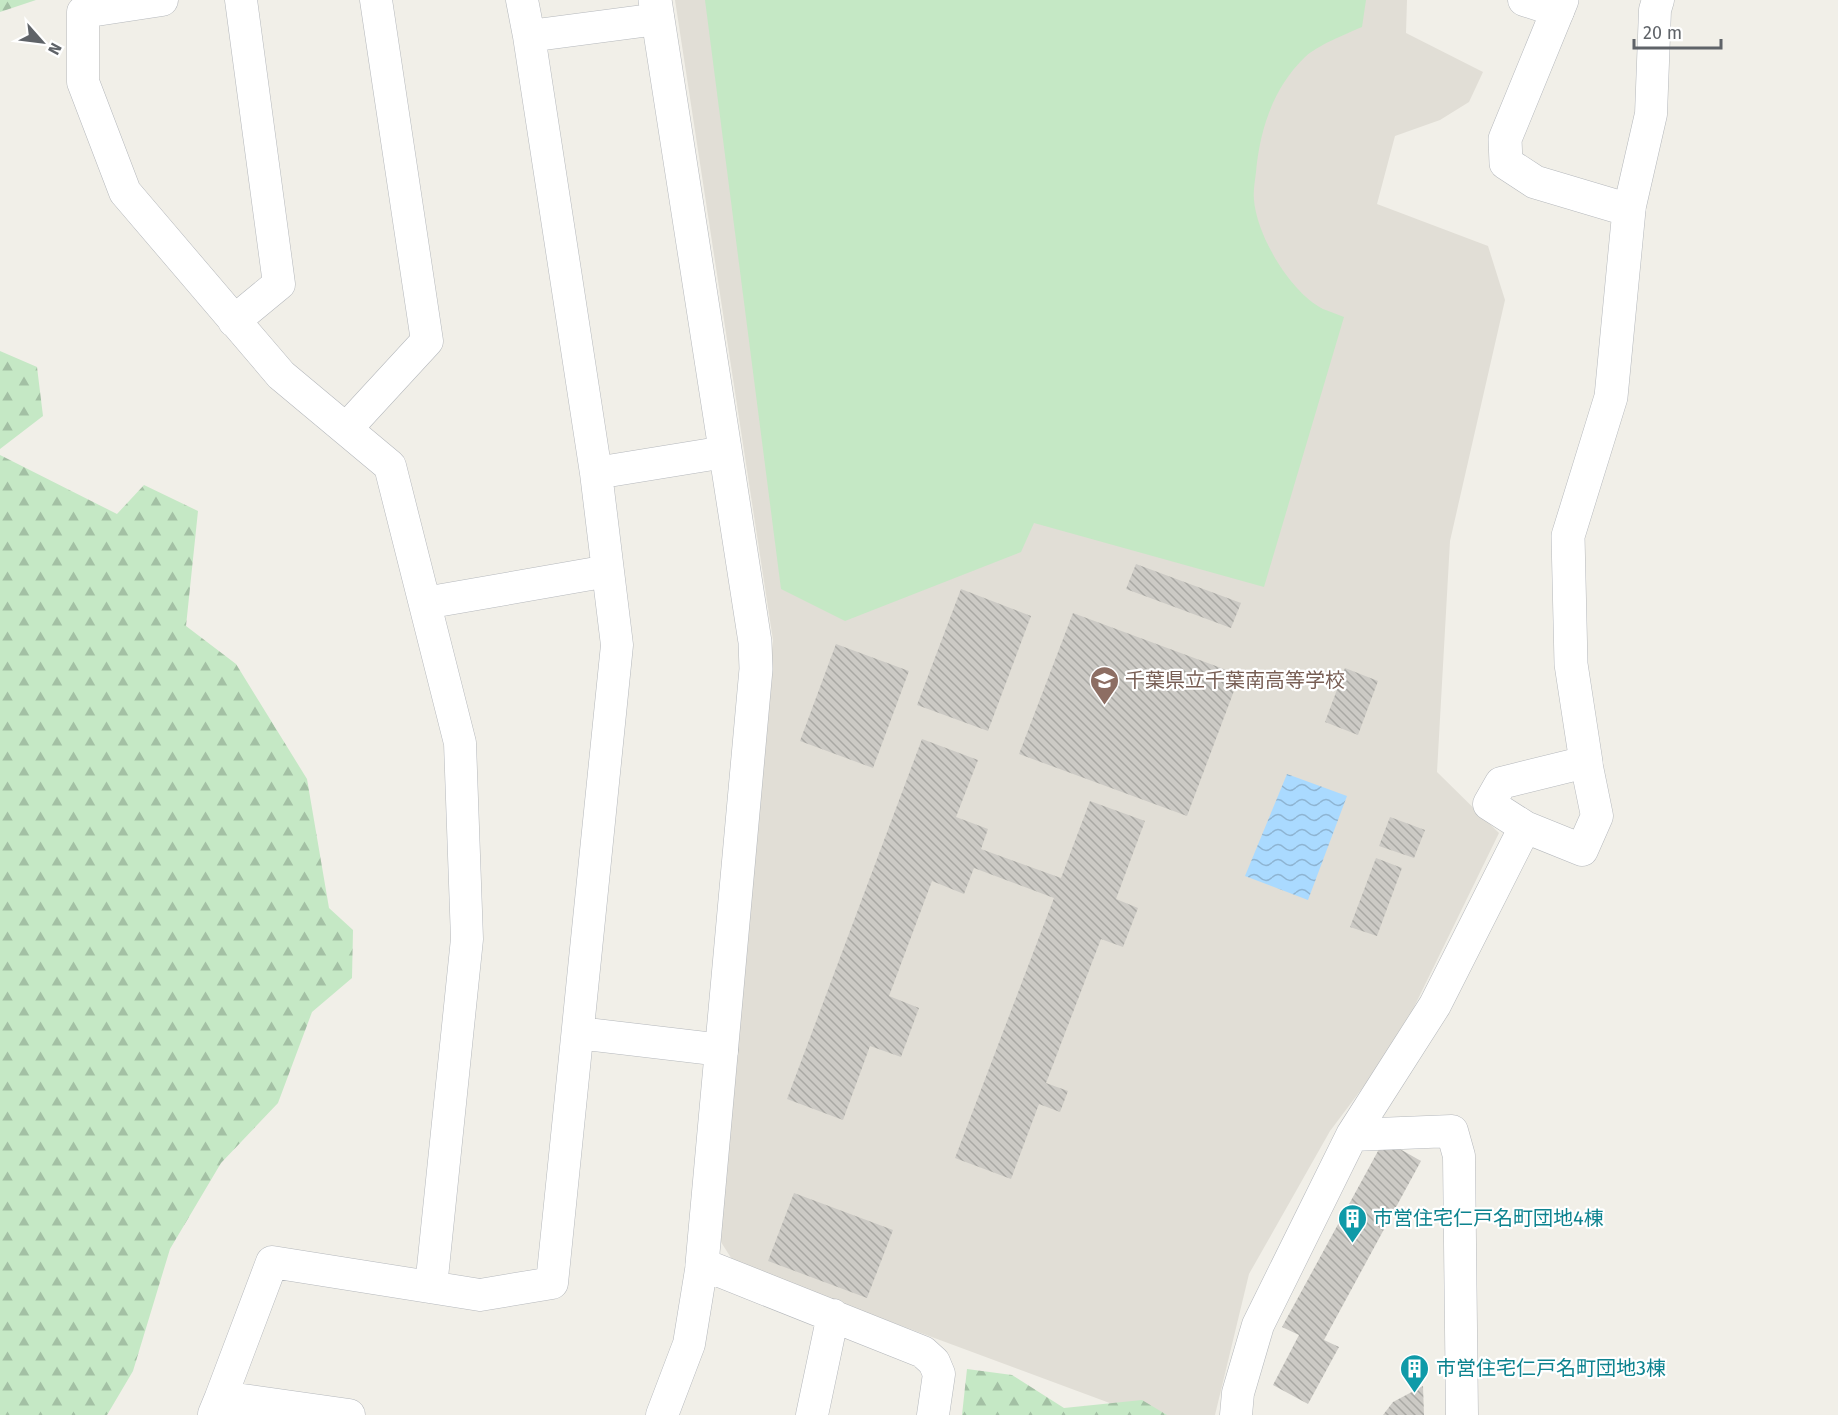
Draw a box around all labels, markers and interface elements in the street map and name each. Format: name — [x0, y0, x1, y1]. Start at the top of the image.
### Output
north arrow — [12, 12, 72, 72]
scale bar — [1634, 12, 1721, 50]
text: 20 m — [1643, 22, 1682, 44]
text: N — [44, 40, 66, 58]
school or university icon: 千葉県立千葉南高等学校 — [1088, 664, 1120, 706]
place label: 千葉県立千葉南高等学校 — [1125, 668, 1345, 692]
building icon: 市営住宅仁戸名町団地4棟 — [1336, 1202, 1368, 1244]
place label: 市営住宅仁戸名町団地4棟 — [1373, 1206, 1604, 1230]
building icon: 市営住宅仁戸名町団地3棟 — [1399, 1352, 1431, 1394]
place label: 市営住宅仁戸名町団地3棟 — [1436, 1356, 1666, 1380]

